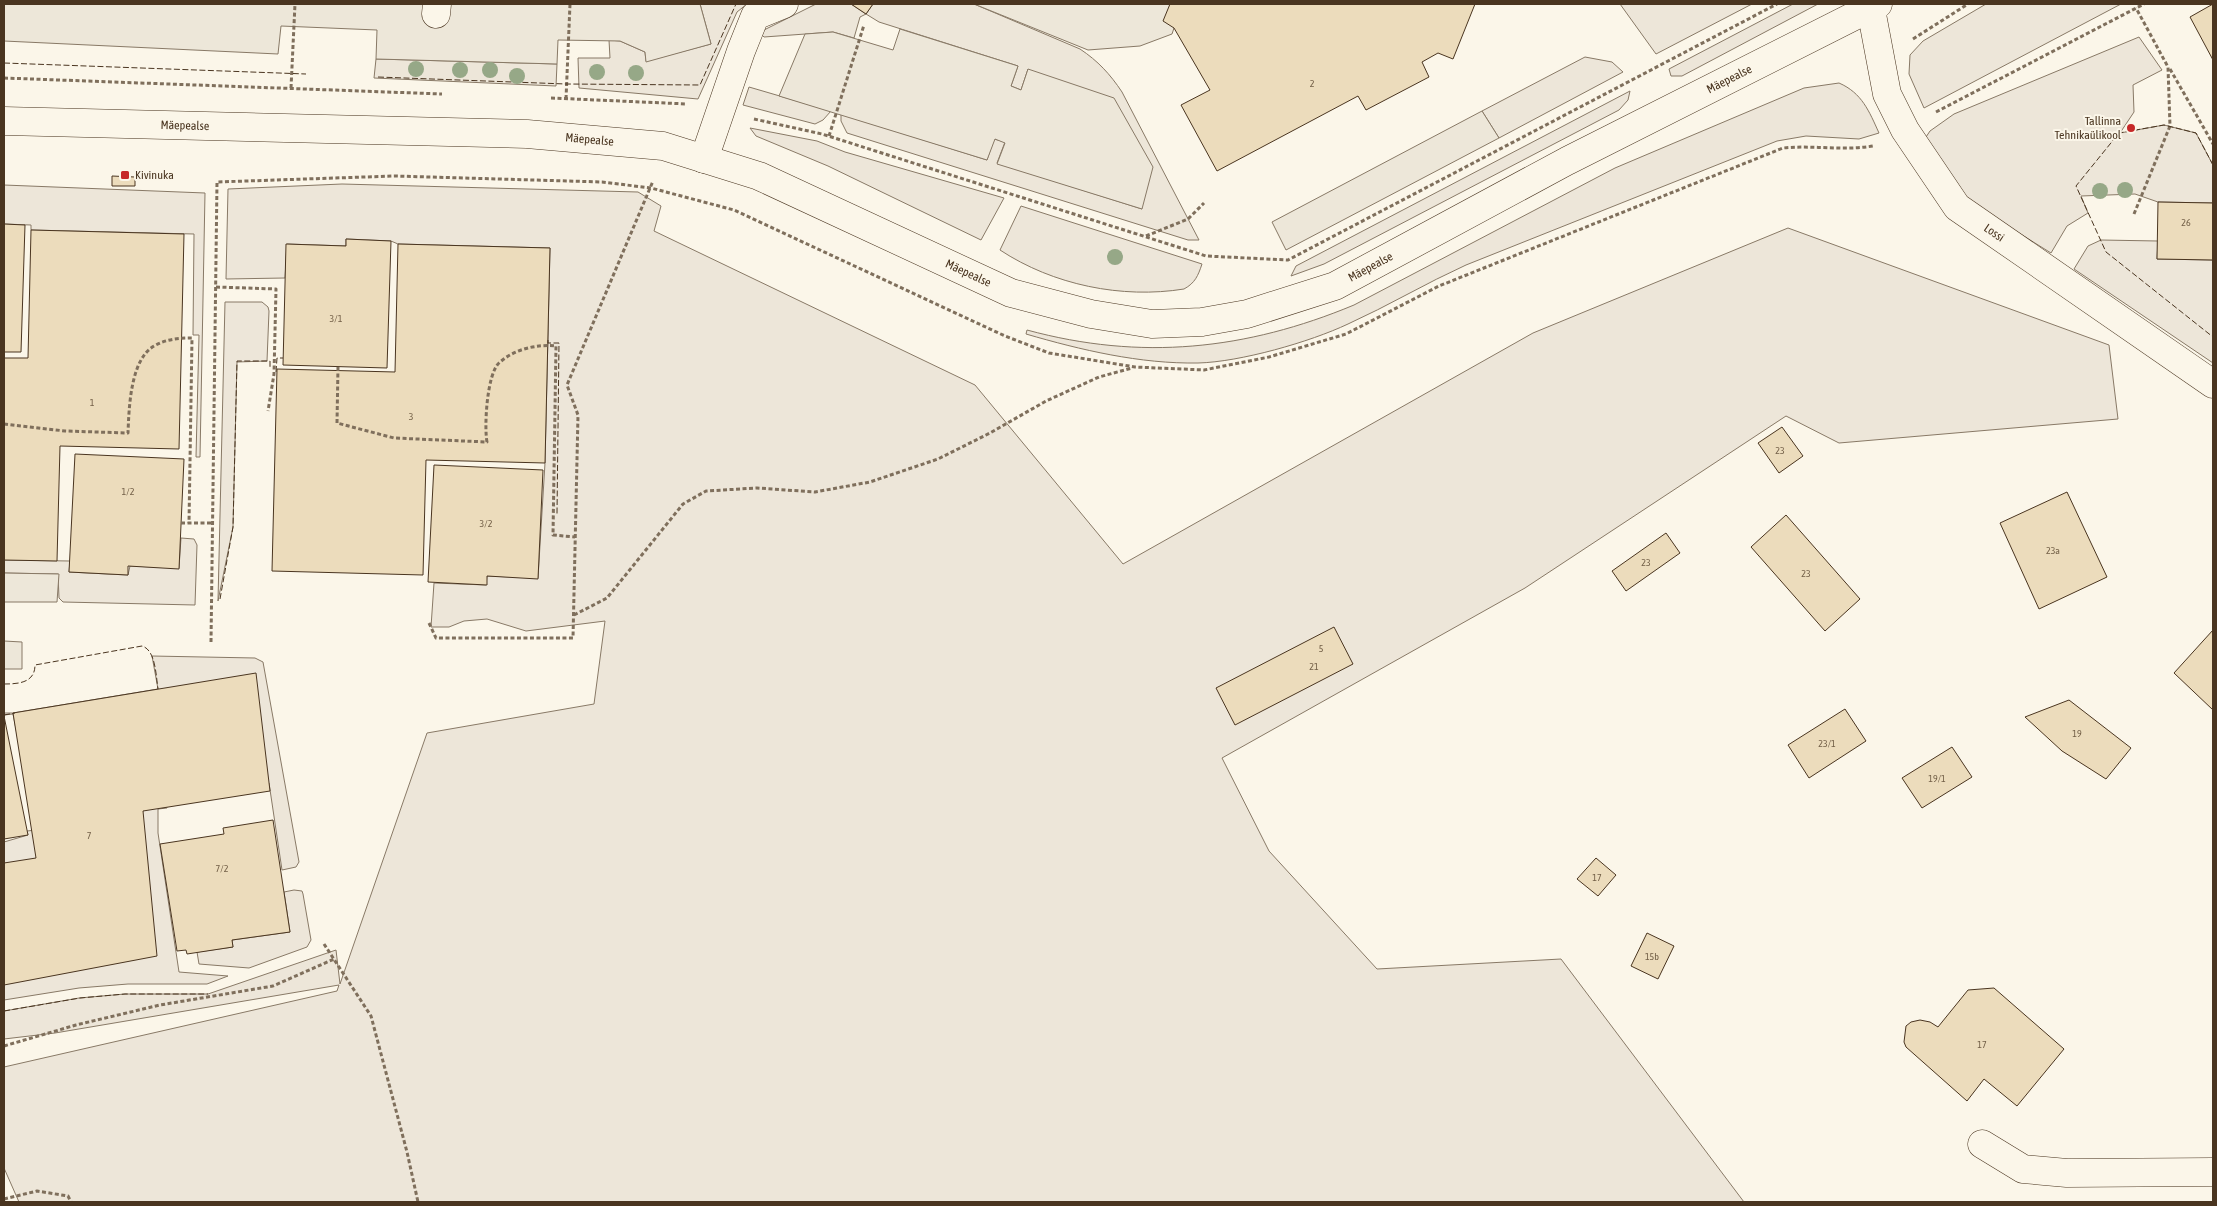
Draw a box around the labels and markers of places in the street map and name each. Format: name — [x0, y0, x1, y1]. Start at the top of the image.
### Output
place label: Tallinna Tehnikaülikool — [2055, 114, 2122, 142]
marker: Tallinna Tehnikaülikool — [2125, 122, 2137, 134]
place label: Kivinuka — [135, 168, 174, 182]
marker: Kivinuka — [119, 169, 131, 181]

